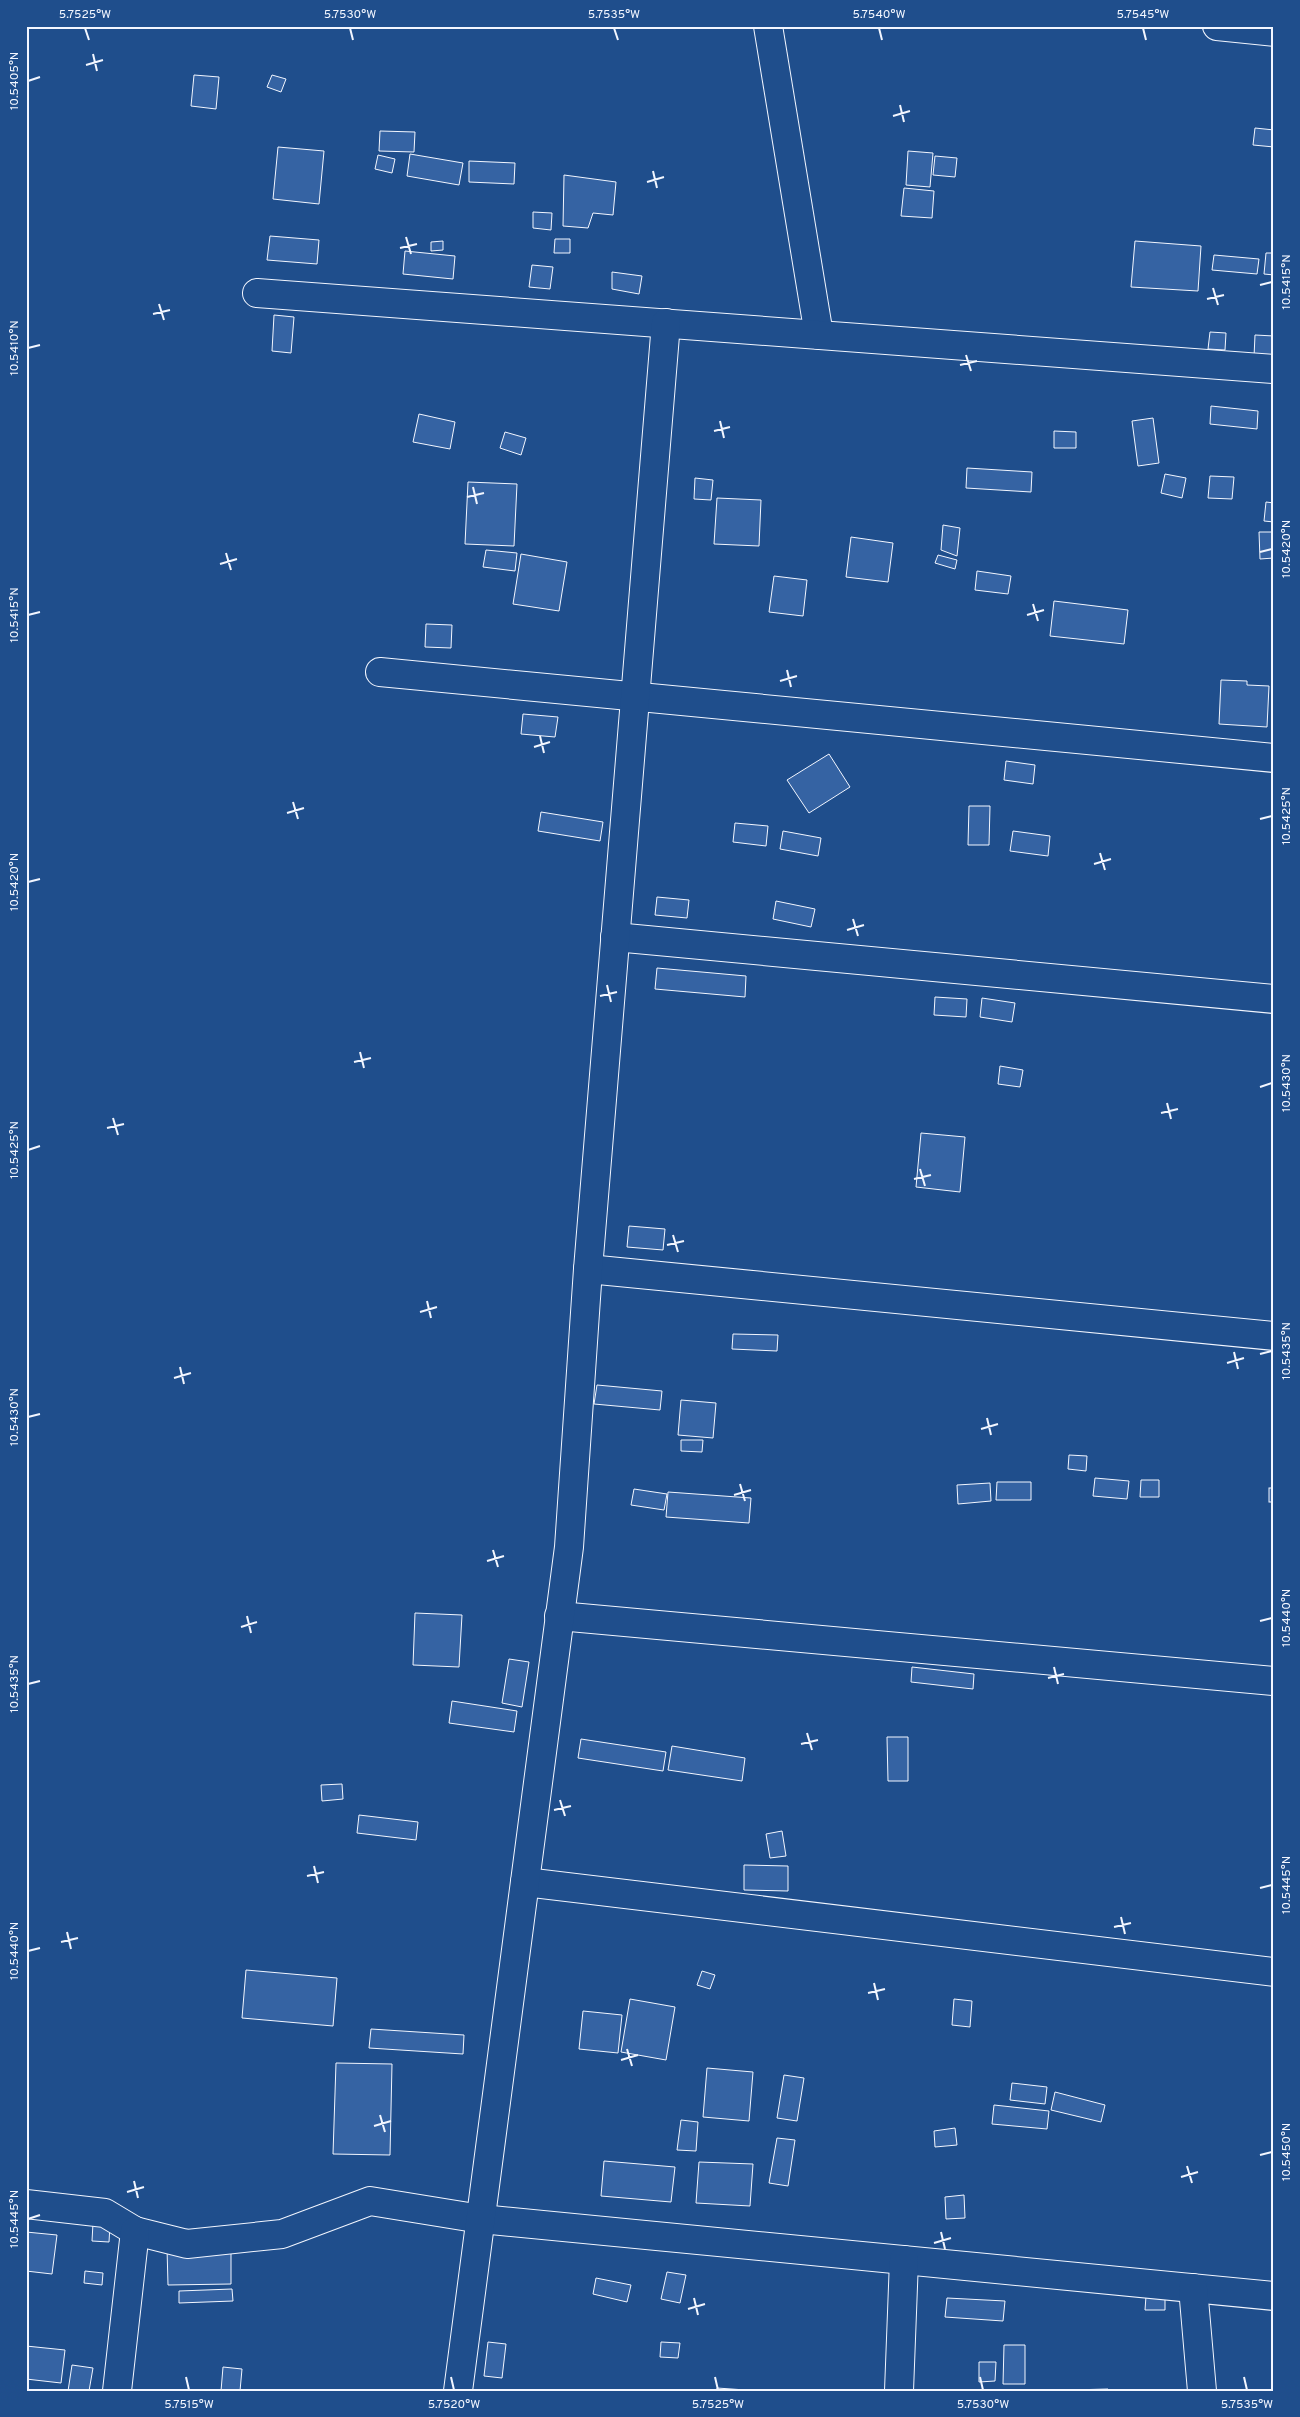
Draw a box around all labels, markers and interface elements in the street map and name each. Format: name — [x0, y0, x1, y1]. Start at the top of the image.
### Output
text: 5.7525°W — [59, 7, 111, 23]
text: 5.7530°W — [324, 7, 376, 23]
text: 5.7535°W — [588, 7, 640, 23]
text: 5.7540°W — [852, 7, 906, 23]
text: 5.7545°W — [1117, 7, 1169, 23]
text: 10.5405°N — [7, 52, 23, 110]
text: 10.5415°N — [1279, 254, 1295, 310]
text: 10.5410°N — [7, 320, 23, 376]
text: 10.5420°N — [1279, 520, 1295, 578]
text: 10.5415°N — [7, 587, 23, 643]
text: 10.5425°N — [1279, 787, 1295, 845]
text: 10.5420°N — [7, 853, 23, 911]
text: 10.5430°N — [1279, 1054, 1295, 1112]
text: 10.5425°N — [7, 1121, 23, 1179]
text: 10.5435°N — [1279, 1322, 1295, 1380]
text: 10.5430°N — [7, 1388, 23, 1446]
text: 10.5440°N — [1279, 1589, 1295, 1647]
text: 10.5435°N — [7, 1655, 23, 1713]
text: 10.5445°N — [1279, 1856, 1295, 1914]
text: 10.5440°N — [7, 1922, 23, 1980]
text: 10.5450°N — [1279, 2123, 1295, 2181]
text: 10.5445°N — [7, 2190, 23, 2248]
text: 5.7515°W — [164, 2397, 214, 2413]
text: 5.7520°W — [428, 2397, 480, 2413]
text: 5.7525°W — [692, 2397, 744, 2413]
text: 5.7530°W — [957, 2397, 1009, 2413]
text: 5.7535°W — [1221, 2397, 1273, 2413]

